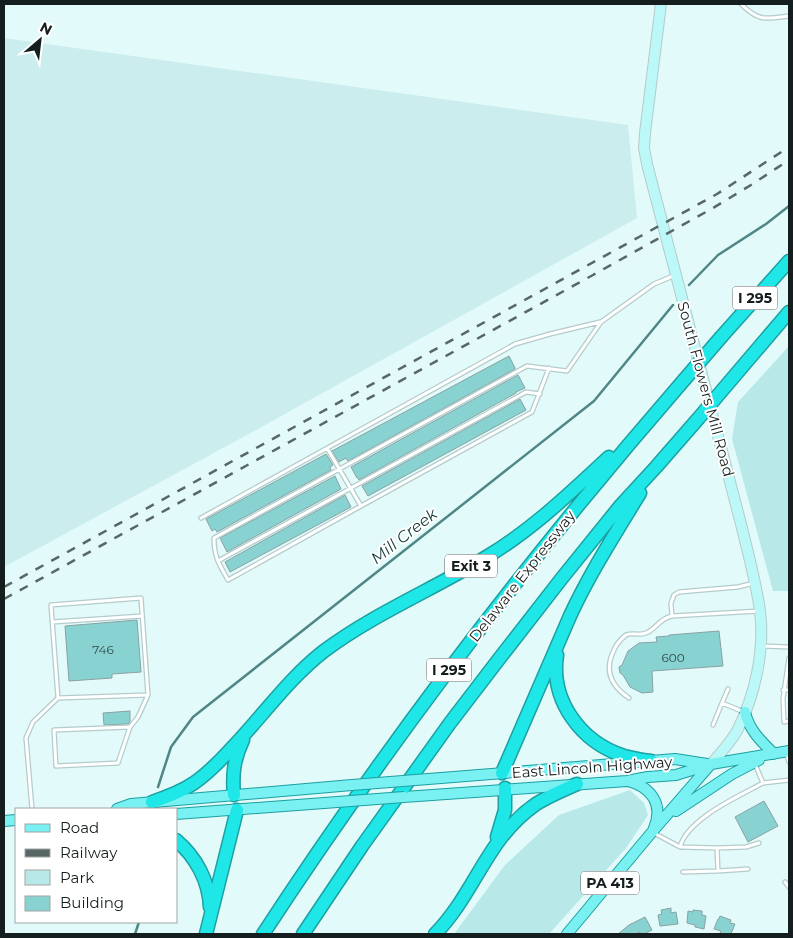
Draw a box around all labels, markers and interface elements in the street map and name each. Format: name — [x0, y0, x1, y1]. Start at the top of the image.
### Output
north arrow — [15, 15, 65, 65]
text: N — [37, 18, 55, 39]
road number: I 295 — [732, 286, 778, 310]
street label: South Flowers Mill Road — [673, 299, 739, 479]
water label: Mill Creek — [367, 503, 442, 568]
street label: Delaware Expressway — [465, 506, 580, 646]
road number: Exit 3 — [445, 554, 497, 578]
house number: 746 — [92, 642, 114, 657]
house number: 600 — [661, 650, 685, 665]
road number: I 295 — [426, 658, 472, 682]
street label: East Lincoln Highway — [511, 752, 674, 782]
legend — [15, 808, 178, 923]
text: Road — [60, 818, 99, 837]
text: Railway — [60, 843, 118, 862]
text: Park — [60, 868, 94, 887]
road number: PA 413 — [581, 871, 639, 894]
text: Building — [60, 893, 124, 912]

